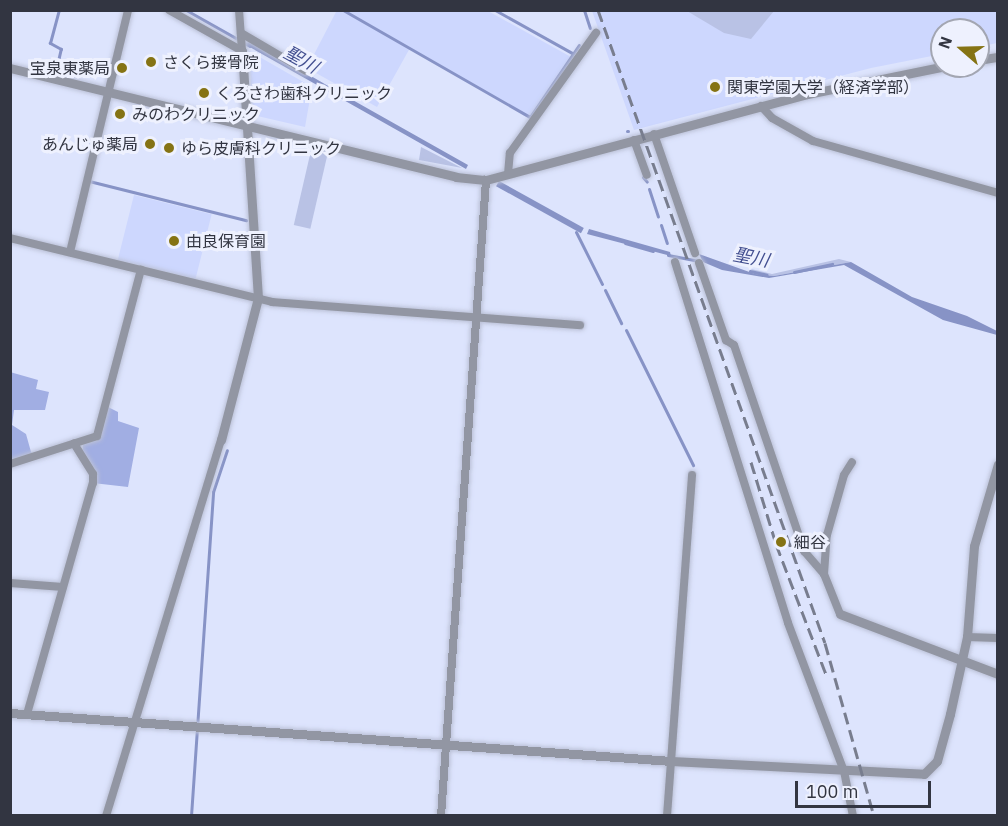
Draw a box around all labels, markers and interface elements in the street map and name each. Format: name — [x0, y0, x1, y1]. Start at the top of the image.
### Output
north arrow — [930, 18, 990, 78]
text: N — [934, 34, 956, 51]
water label: 聖川 — [280, 42, 322, 78]
place label: さくら接骨院 — [163, 52, 259, 72]
marker: さくら接骨院 — [144, 55, 158, 69]
place label: 宝泉東薬局 — [30, 58, 110, 78]
marker: 宝泉東薬局 — [115, 61, 129, 75]
place label: 関東学園大学（経済学部） — [727, 77, 919, 97]
marker: 関東学園大学（経済学部） — [708, 80, 722, 94]
place label: くろさわ歯科クリニック — [216, 83, 392, 103]
marker: くろさわ歯科クリニック — [197, 86, 211, 100]
place label: みのわクリニック — [132, 104, 260, 124]
marker: みのわクリニック — [113, 107, 127, 121]
place label: あんじゅ薬局 — [42, 134, 138, 154]
marker: あんじゅ薬局 — [143, 137, 157, 151]
place label: ゆら皮膚科クリニック — [181, 138, 341, 158]
marker: ゆら皮膚科クリニック — [162, 141, 176, 155]
place label: 由良保育園 — [186, 231, 266, 251]
marker: 由良保育園 — [167, 234, 181, 248]
water label: 聖川 — [731, 244, 771, 272]
place label: 細谷 — [794, 532, 826, 552]
marker: 細谷 — [772, 533, 790, 551]
scale bar — [798, 769, 934, 807]
text: 100 m — [806, 780, 858, 803]

